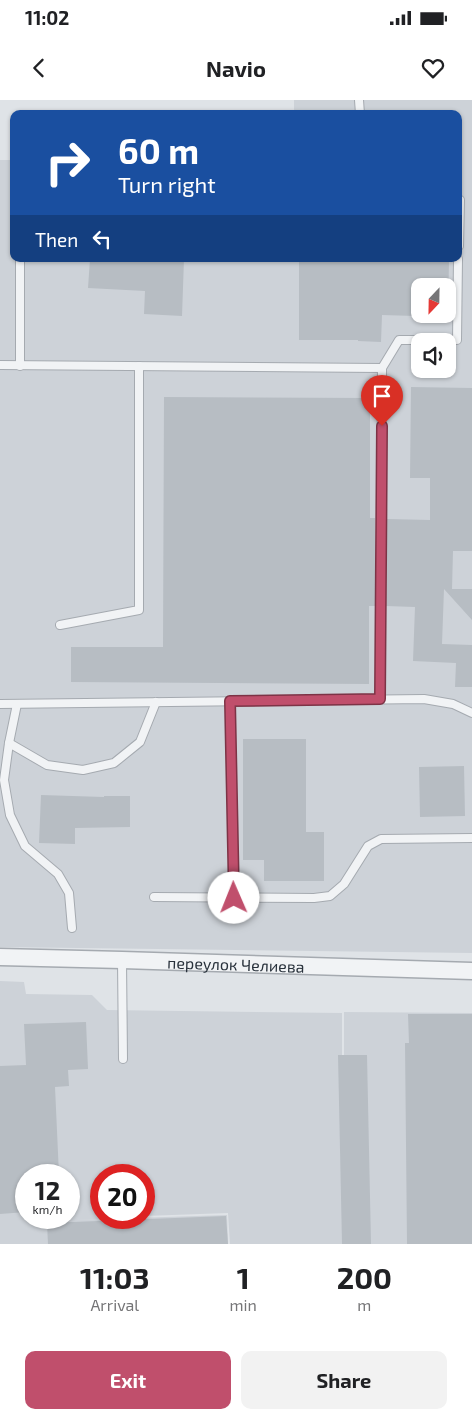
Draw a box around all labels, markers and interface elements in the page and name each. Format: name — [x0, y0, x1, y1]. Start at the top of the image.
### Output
text: 11:02 — [25, 6, 69, 29]
icon: back — [25, 54, 53, 82]
icon: heart — [419, 54, 447, 82]
text: Navio — [206, 55, 266, 81]
text: 60 m — [118, 129, 199, 171]
icon: right — [35, 130, 100, 195]
text: Turn right — [118, 171, 216, 197]
icon: left — [88, 225, 116, 253]
text: Then — [35, 228, 78, 251]
north arrow — [411, 278, 456, 322]
map controls — [411, 278, 456, 378]
button: sound — [411, 333, 456, 378]
pin — [361, 375, 403, 426]
icon: arrive — [368, 382, 396, 410]
position arrow — [207, 871, 259, 923]
street label: переулок Челиева — [167, 952, 305, 975]
speed limit sign: 20 — [90, 1164, 155, 1229]
text: 12 — [35, 1175, 60, 1205]
text: km/h — [33, 1202, 62, 1216]
text: 11:03 — [80, 1259, 150, 1295]
text: 1 — [237, 1259, 250, 1295]
text: 200 — [337, 1259, 392, 1295]
text: Arrival — [90, 1295, 139, 1314]
text: min — [229, 1295, 257, 1314]
text: m — [357, 1295, 371, 1314]
button: Exit — [25, 1351, 231, 1409]
button: Share — [241, 1351, 447, 1409]

